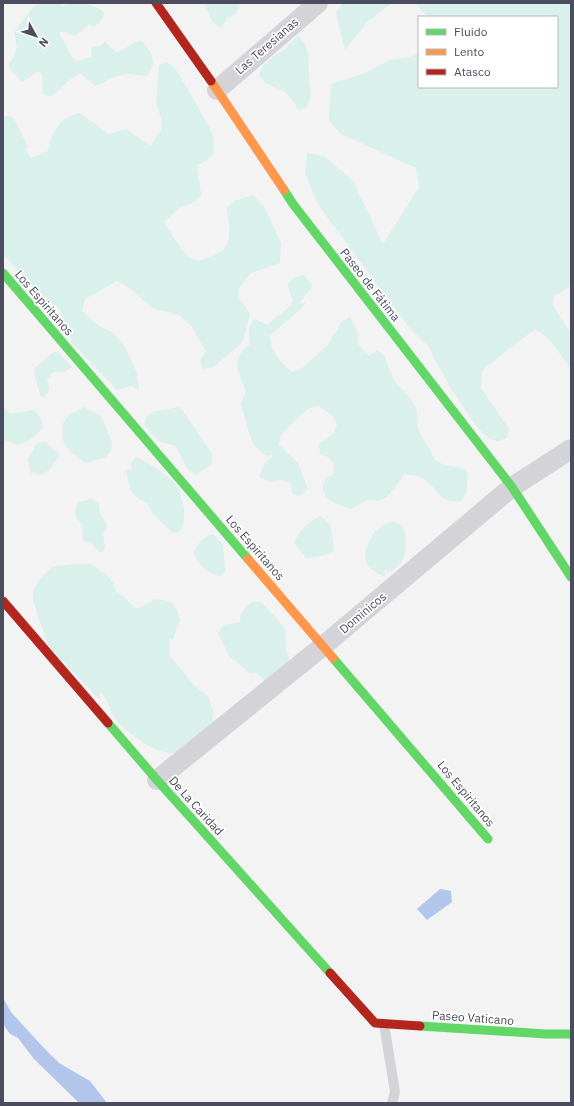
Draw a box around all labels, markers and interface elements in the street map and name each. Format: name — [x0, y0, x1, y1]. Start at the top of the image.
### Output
street label: Las Teresianas — [232, 14, 302, 77]
north arrow — [16, 16, 56, 56]
legend — [418, 16, 558, 88]
text: Fluido — [454, 24, 488, 39]
text: N — [36, 35, 52, 50]
text: Lento — [454, 44, 484, 59]
text: Atasco — [454, 64, 491, 79]
street label: Paseo de Fátima — [337, 245, 404, 325]
street label: Los Espiritanos — [12, 267, 77, 338]
street label: Los Espiritanos — [223, 512, 288, 583]
street label: Dominicos — [336, 589, 389, 637]
street label: Los Espiritanos — [434, 758, 498, 830]
street label: De La Caridad — [166, 773, 227, 838]
street label: Paseo Vaticano — [432, 1007, 515, 1028]

